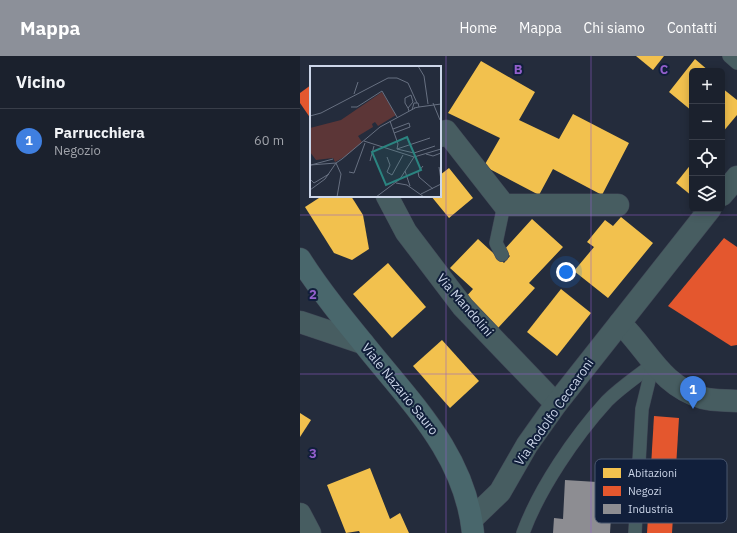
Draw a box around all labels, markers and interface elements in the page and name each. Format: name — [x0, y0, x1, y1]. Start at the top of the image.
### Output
text: Mappa — [20, 16, 80, 40]
text: Home — [459, 19, 497, 37]
text: Mappa — [519, 19, 562, 37]
text: Chi siamo — [584, 19, 645, 37]
text: Contatti — [667, 19, 717, 37]
text: B — [514, 61, 523, 78]
text: C — [660, 61, 669, 78]
inset map — [310, 66, 441, 197]
map controls — [689, 68, 725, 212]
button: + — [689, 68, 725, 104]
text: Vicino — [16, 71, 65, 93]
button: − — [689, 104, 725, 140]
text: Parrucchiera — [54, 123, 145, 142]
text: 1 — [25, 132, 33, 149]
text: 60 m — [254, 132, 284, 149]
button: locate — [689, 140, 725, 176]
text: Negozio — [54, 142, 101, 159]
button: layers — [689, 176, 725, 212]
your location — [556, 262, 576, 282]
street label: Via Mandolini — [433, 270, 497, 340]
text: 2 — [309, 286, 317, 303]
street label: Viale Nazario Sauro — [358, 340, 442, 438]
street label: Via Rodolfo Ceccaroni — [511, 355, 597, 469]
pin: 1 — [680, 376, 706, 409]
text: 3 — [309, 445, 317, 462]
legend — [595, 459, 727, 523]
text: Abitazioni — [628, 466, 677, 480]
text: Negozi — [628, 484, 662, 498]
text: Industria — [628, 502, 673, 516]

